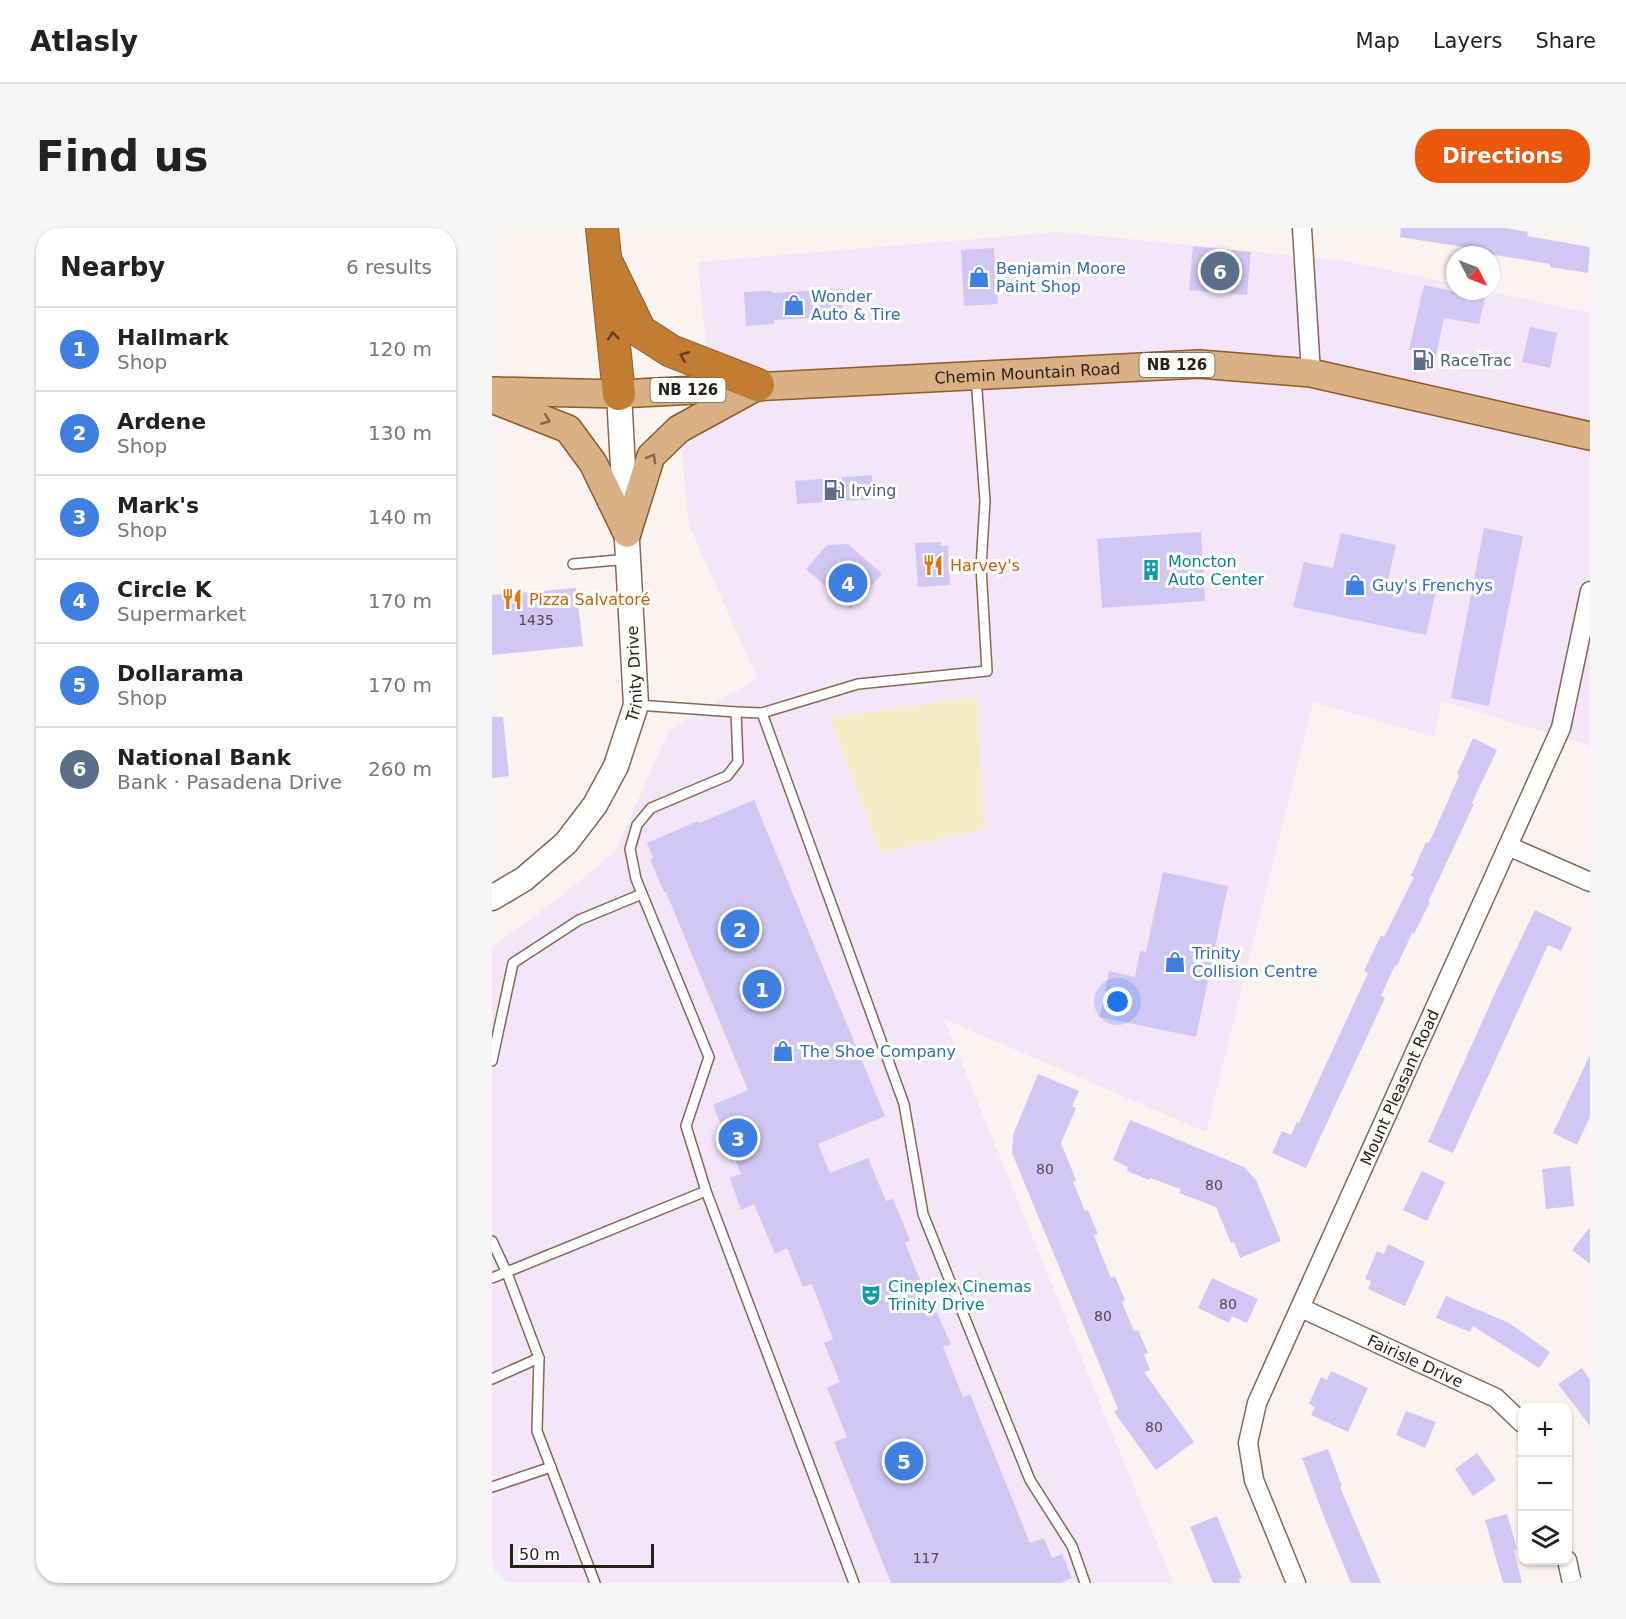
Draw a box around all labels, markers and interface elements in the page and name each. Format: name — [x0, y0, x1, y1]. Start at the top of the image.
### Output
text: Atlasly — [30, 25, 138, 58]
text: Map — [1356, 29, 1400, 53]
text: Layers — [1433, 29, 1502, 53]
text: Share — [1535, 29, 1596, 53]
button: Directions — [1415, 129, 1590, 183]
text: Find us — [36, 132, 209, 181]
north arrow — [1446, 246, 1500, 300]
pin: 6 — [1200, 248, 1240, 294]
text: Nearby — [60, 252, 165, 282]
text: 6 results — [346, 255, 432, 279]
place label: Benjamin Moore Paint Shop — [996, 259, 1126, 296]
shop icon: Benjamin Moore Paint Shop — [967, 265, 991, 289]
place label: Wonder Auto & Tire — [811, 287, 901, 324]
shop icon: Wonder Auto & Tire — [782, 293, 806, 317]
text: Hallmark — [117, 325, 229, 350]
one-way arrow — [607, 331, 620, 340]
text: 1 — [73, 337, 86, 361]
text: 120 m — [368, 337, 432, 361]
fuel station icon: RaceTrac — [1411, 348, 1435, 372]
text: Shop — [117, 350, 167, 374]
one-way arrow — [679, 351, 690, 363]
place label: RaceTrac — [1440, 351, 1512, 370]
road number: NB 126 — [1140, 353, 1214, 377]
street label: Chemin Mountain Road — [934, 359, 1121, 387]
road number: NB 126 — [650, 378, 726, 402]
text: Ardene — [117, 409, 206, 434]
one-way arrow — [540, 413, 551, 425]
text: 2 — [73, 421, 86, 445]
text: 130 m — [368, 421, 432, 445]
text: Shop — [117, 434, 167, 458]
one-way arrow — [645, 454, 656, 465]
fuel station icon: Irving — [822, 478, 846, 502]
place label: Irving — [851, 481, 897, 500]
text: Mark's — [117, 493, 199, 518]
text: 3 — [73, 505, 86, 529]
text: 140 m — [368, 505, 432, 529]
text: Shop — [117, 518, 167, 542]
place label: Moncton Auto Center — [1168, 552, 1265, 589]
restaurant icon: Harvey's — [921, 553, 945, 577]
place label: Harvey's — [950, 556, 1020, 575]
building icon: Moncton Auto Center — [1139, 558, 1163, 582]
pin: 4 — [828, 560, 868, 606]
shop icon: Guy's Frenchys — [1343, 573, 1367, 597]
place label: Guy's Frenchys — [1372, 576, 1493, 595]
text: Circle K — [117, 577, 212, 602]
restaurant icon: Pizza Salvatoré — [500, 587, 524, 611]
text: 4 — [73, 589, 86, 613]
text: 170 m — [368, 589, 432, 613]
place label: Pizza Salvatoré — [529, 590, 650, 609]
text: Supermarket — [117, 602, 246, 626]
house number: 1435 — [518, 612, 554, 628]
street label: Trinity Drive — [621, 625, 645, 725]
text: Dollarama — [117, 661, 244, 686]
text: 5 — [73, 673, 86, 697]
text: 170 m — [368, 673, 432, 697]
text: Shop — [117, 686, 167, 710]
text: National Bank — [117, 745, 291, 770]
text: 6 — [73, 757, 86, 781]
text: 260 m — [368, 757, 432, 781]
text: Bank · Pasadena Drive — [117, 770, 342, 794]
pin: 2 — [720, 906, 760, 952]
place label: Trinity Collision Centre — [1191, 944, 1318, 981]
shop icon: Trinity Collision Centre — [1163, 950, 1187, 974]
pin: 1 — [742, 966, 782, 1011]
your location — [1103, 987, 1132, 1016]
street label: Mount Pleasant Road — [1356, 1006, 1443, 1168]
shop icon: The Shoe Company — [771, 1039, 795, 1063]
place label: The Shoe Company — [799, 1042, 956, 1061]
pin: 3 — [718, 1116, 758, 1160]
house number: 80 — [1036, 1161, 1054, 1177]
house number: 80 — [1205, 1177, 1223, 1193]
place label: Cineplex Cinemas Trinity Drive — [887, 1277, 1032, 1314]
theatre icon: Cineplex Cinemas Trinity Drive — [859, 1283, 883, 1307]
house number: 80 — [1219, 1296, 1237, 1312]
house number: 80 — [1094, 1308, 1112, 1324]
street label: Fairisle Drive — [1364, 1331, 1466, 1391]
map controls — [1518, 1403, 1572, 1565]
button: + — [1518, 1403, 1572, 1457]
house number: 80 — [1145, 1419, 1163, 1435]
pin: 5 — [884, 1438, 924, 1484]
button: − — [1518, 1457, 1572, 1511]
button: layers — [1518, 1511, 1572, 1565]
scale bar — [510, 1541, 654, 1568]
text: 50 m — [519, 1545, 560, 1564]
house number: 117 — [913, 1550, 939, 1566]

